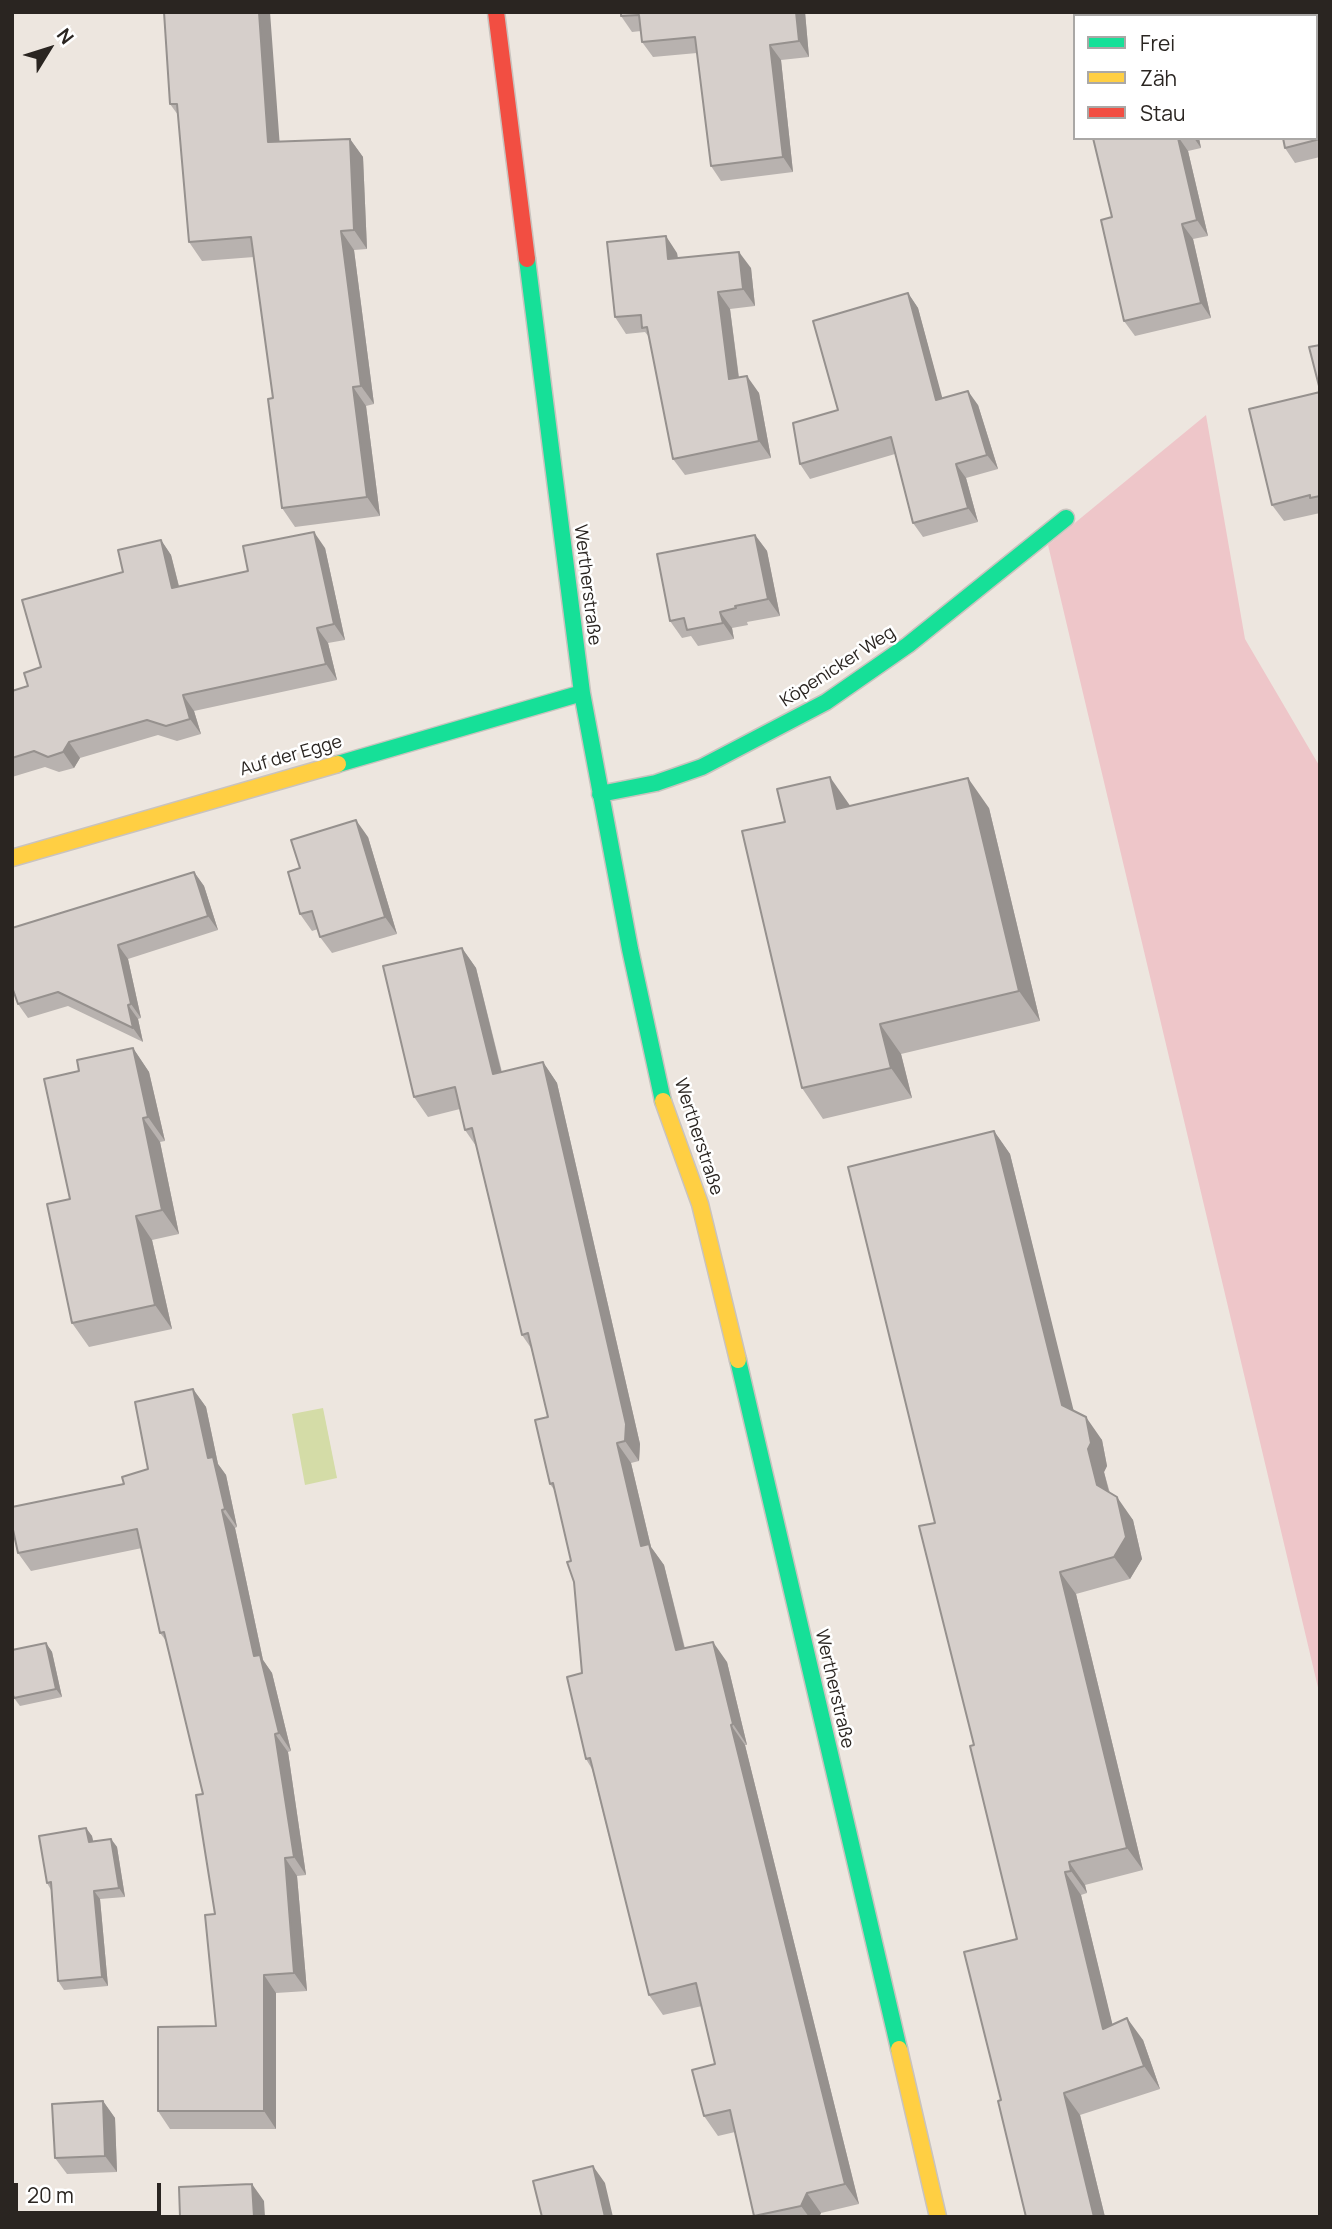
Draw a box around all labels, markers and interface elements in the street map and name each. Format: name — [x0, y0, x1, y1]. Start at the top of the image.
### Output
north arrow — [14, 14, 84, 84]
legend — [1073, 14, 1318, 140]
text: N — [51, 23, 80, 49]
text: Frei — [1140, 29, 1175, 57]
text: Zäh — [1140, 64, 1177, 92]
text: Stau — [1140, 99, 1186, 127]
street label: Wertherstraße — [569, 523, 605, 647]
street label: Köpenicker Weg — [776, 622, 900, 712]
street label: Auf der Egge — [237, 731, 345, 781]
street label: Wertherstraße — [669, 1076, 727, 1198]
street label: Wertherstraße — [810, 1627, 858, 1751]
scale bar — [18, 2170, 164, 2214]
text: 20 m — [27, 2181, 74, 2209]

